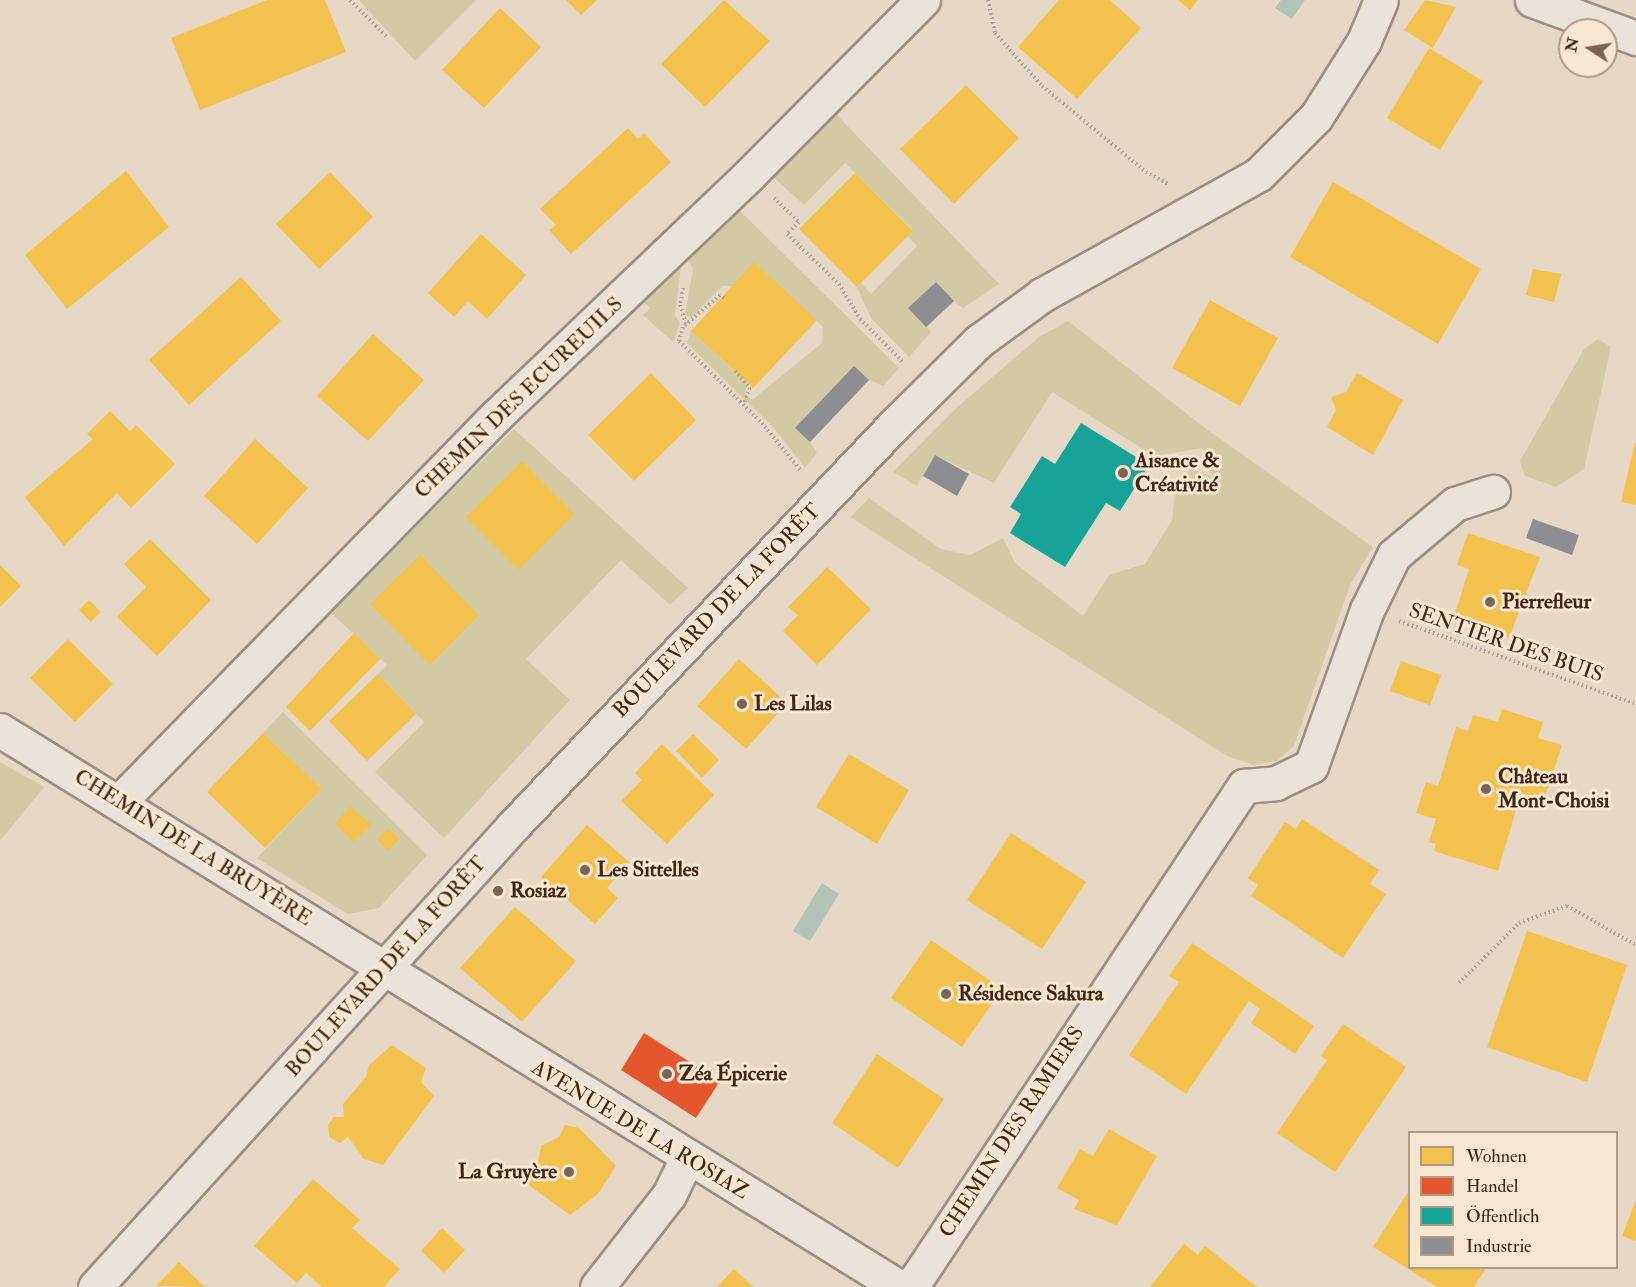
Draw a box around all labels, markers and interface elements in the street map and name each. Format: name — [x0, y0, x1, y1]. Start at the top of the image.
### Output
north arrow — [1558, 18, 1618, 78]
text: N — [1561, 36, 1584, 54]
street label: CHEMIN DES ECUREUILS — [410, 292, 628, 504]
place label: Aisance & Créativité — [1135, 448, 1220, 498]
marker: Aisance & Créativité — [1116, 466, 1130, 480]
street label: BOULEVARD DE LA FORÊT — [608, 499, 826, 723]
place label: Pierrefleur — [1502, 589, 1591, 615]
marker: Pierrefleur — [1483, 595, 1497, 609]
street label: SENTIER DES BUIS — [1406, 598, 1606, 688]
place label: Les Lilas — [754, 691, 832, 717]
marker: Les Lilas — [735, 697, 749, 711]
street label: CHEMIN DE LA BRUYÈRE — [70, 764, 316, 932]
place label: Château Mont-Choisi — [1498, 764, 1609, 814]
marker: Château Mont-Choisi — [1479, 782, 1493, 796]
street label: BOULEVARD DE LA FORÊT — [280, 852, 492, 1082]
place label: Les Sittelles — [597, 857, 699, 883]
marker: Les Sittelles — [578, 863, 592, 877]
place label: Rosiaz — [510, 878, 567, 904]
marker: Rosiaz — [491, 884, 505, 898]
place label: Résidence Sakura — [958, 981, 1103, 1007]
marker: Résidence Sakura — [939, 987, 953, 1001]
street label: CHEMIN DES RAMIERS — [934, 1022, 1090, 1242]
street label: AVENUE DE LA ROSIAZ — [527, 1055, 753, 1205]
place label: Zéa Épicerie — [679, 1061, 787, 1087]
marker: Zéa Épicerie — [660, 1067, 674, 1081]
legend — [1408, 1131, 1618, 1269]
text: Wohnen — [1466, 1145, 1527, 1168]
place label: La Gruyère — [458, 1159, 557, 1185]
marker: La Gruyère — [562, 1165, 576, 1179]
text: Handel — [1466, 1175, 1518, 1198]
text: Öffentlich — [1466, 1205, 1539, 1228]
text: Industrie — [1466, 1235, 1532, 1258]

